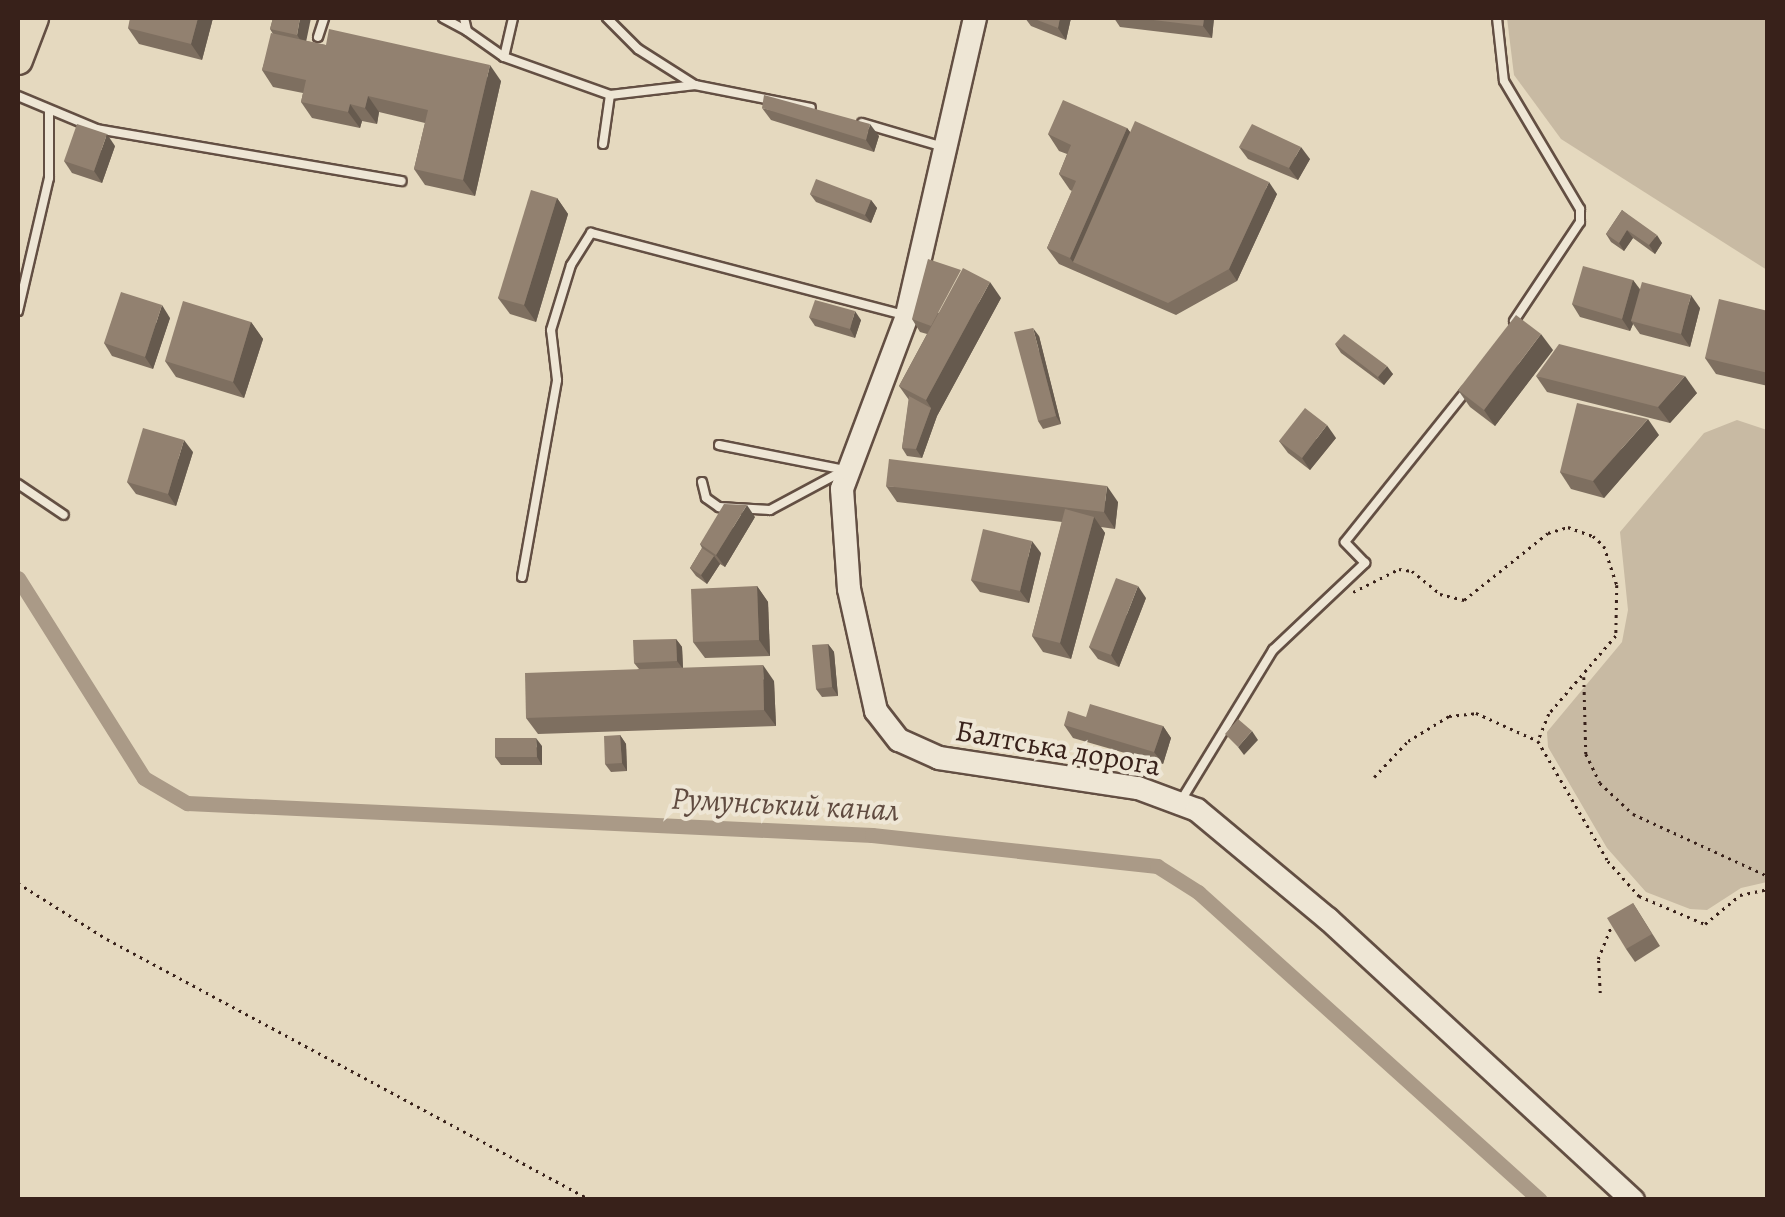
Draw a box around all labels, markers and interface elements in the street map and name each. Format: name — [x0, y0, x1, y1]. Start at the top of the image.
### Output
street label: Балтська дорога — [952, 712, 1164, 784]
water label: Румунський канал — [670, 779, 900, 829]

